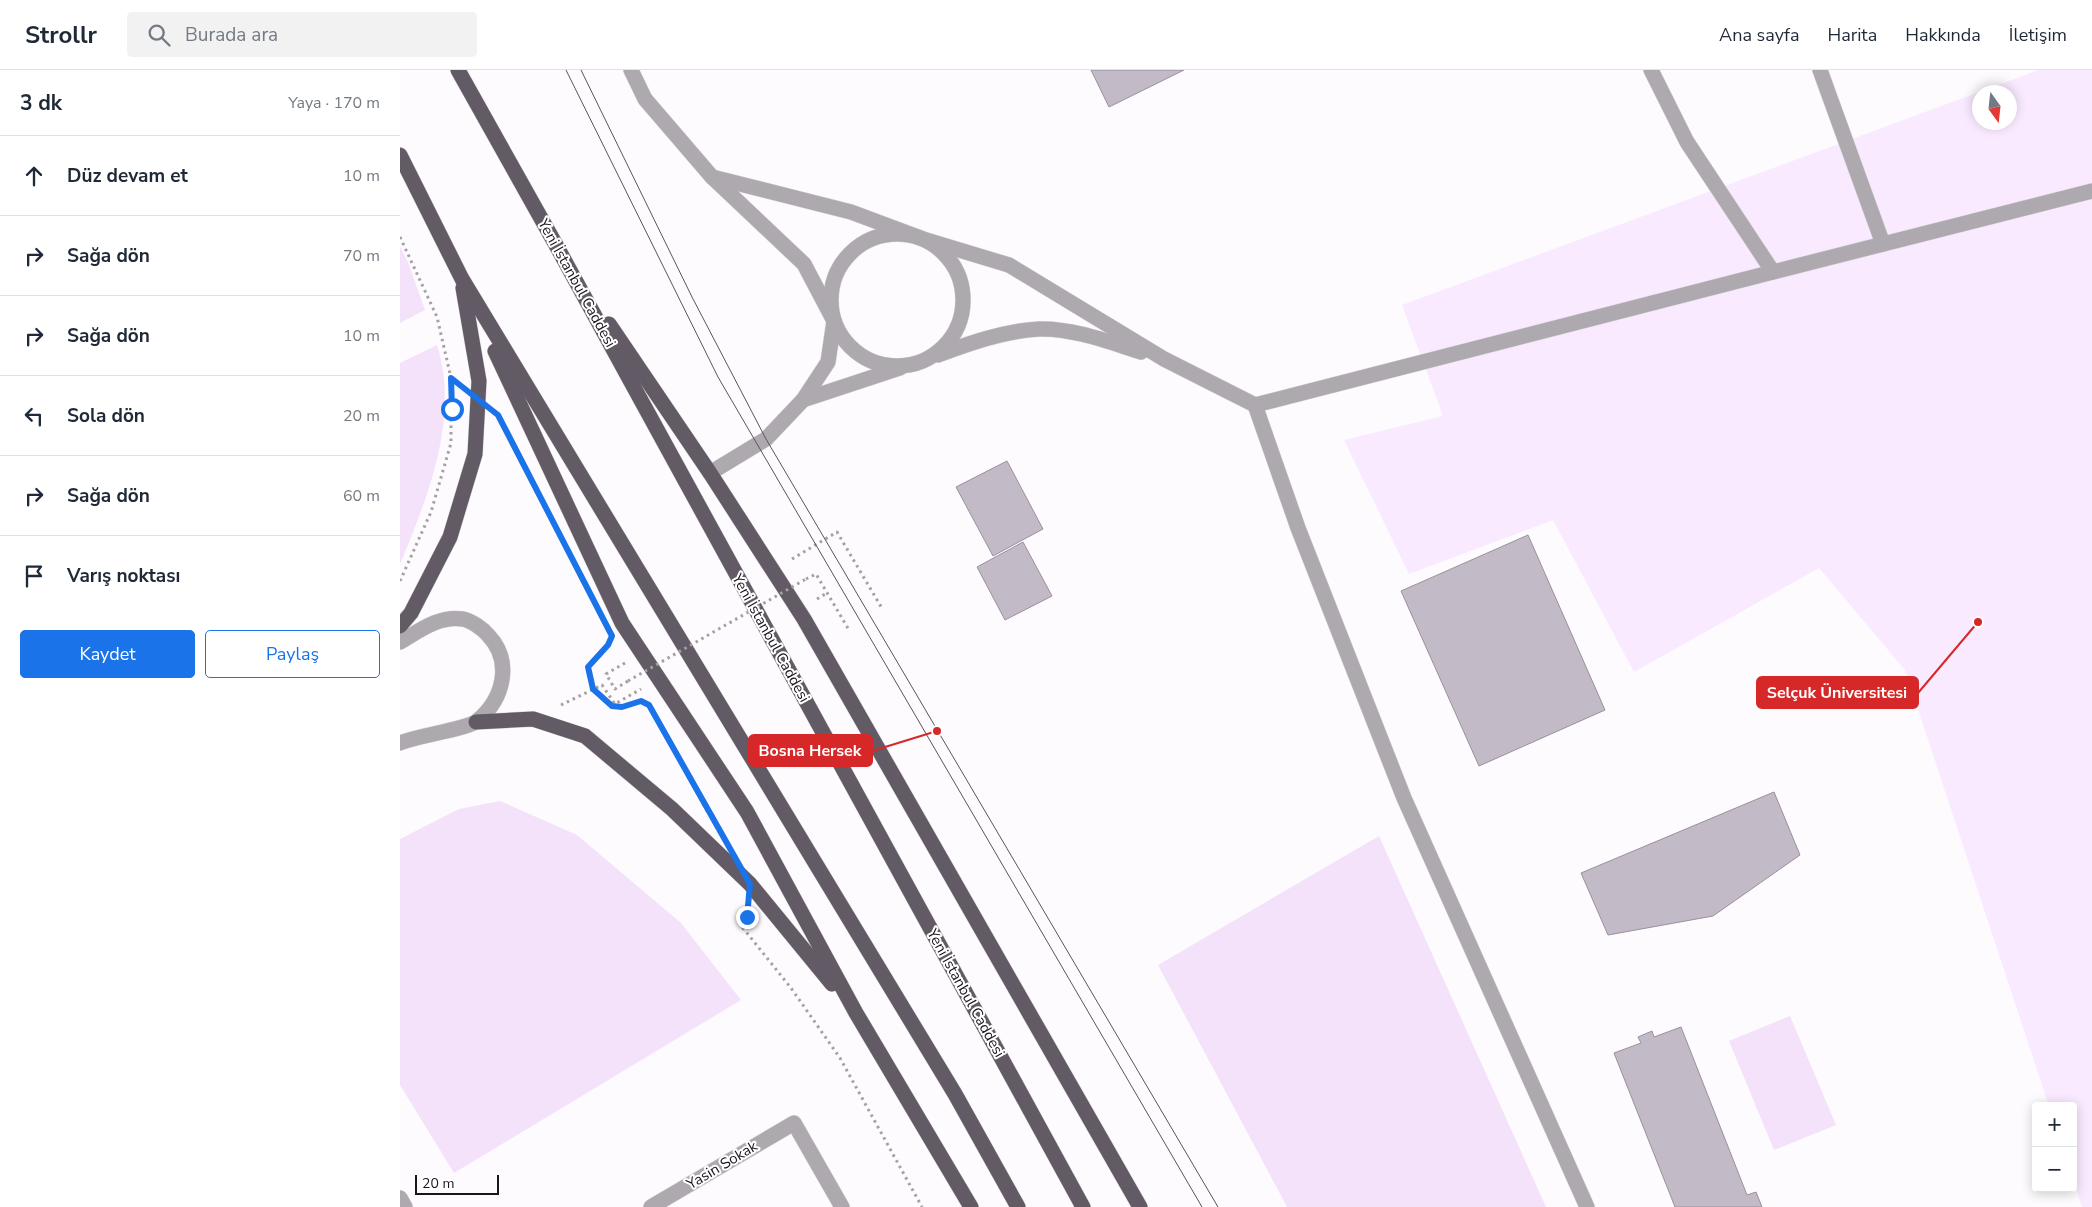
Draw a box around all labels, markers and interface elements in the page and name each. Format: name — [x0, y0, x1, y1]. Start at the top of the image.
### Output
search box — [127, 12, 477, 57]
text: Strollr — [25, 19, 97, 51]
icon: search — [145, 21, 173, 49]
text: Burada ara — [185, 22, 278, 48]
text: Ana sayfa — [1719, 23, 1799, 47]
text: Harita — [1827, 23, 1877, 47]
text: Hakkında — [1905, 23, 1981, 47]
text: İletişim — [2009, 23, 2067, 47]
north arrow — [1972, 85, 2017, 130]
text: 3 dk — [20, 89, 62, 117]
text: Yaya · 170 m — [288, 92, 380, 114]
icon: ahead — [20, 162, 48, 190]
text: Düz devam et — [67, 163, 188, 189]
text: 10 m — [343, 165, 380, 187]
street label: Yeni İstanbul Caddesi — [533, 214, 621, 351]
icon: right — [20, 242, 48, 270]
text: Sağa dön — [67, 243, 150, 269]
text: 70 m — [343, 245, 380, 267]
icon: right — [20, 322, 48, 350]
text: Sağa dön — [67, 323, 150, 349]
text: 10 m — [343, 325, 380, 347]
route start — [441, 398, 464, 421]
icon: left — [20, 402, 48, 430]
text: Sola dön — [67, 403, 145, 429]
text: 20 m — [343, 405, 380, 427]
icon: right — [20, 482, 48, 510]
text: Sağa dön — [67, 483, 150, 509]
text: 60 m — [343, 485, 380, 507]
icon: arrive — [20, 562, 48, 590]
text: Varış noktası — [67, 563, 180, 589]
street label: Yeni İstanbul Caddesi — [727, 569, 815, 706]
button: Kaydet — [20, 630, 195, 678]
button: Paylaş — [205, 630, 380, 678]
callout: Selçuk Üniversitesi — [1757, 677, 1918, 708]
text: Selçuk Üniversitesi — [1767, 682, 1907, 704]
callout: Bosna Hersek — [749, 735, 872, 766]
text: Bosna Hersek — [759, 740, 862, 762]
route end — [736, 906, 759, 929]
street label: Yeni İstanbul Caddesi — [922, 924, 1010, 1061]
map controls — [2032, 1102, 2077, 1192]
button: + — [2032, 1102, 2077, 1147]
street label: Yasin Sokak — [682, 1136, 762, 1194]
button: − — [2032, 1147, 2077, 1192]
scale bar — [415, 1172, 499, 1195]
text: 20 m — [422, 1174, 454, 1193]

